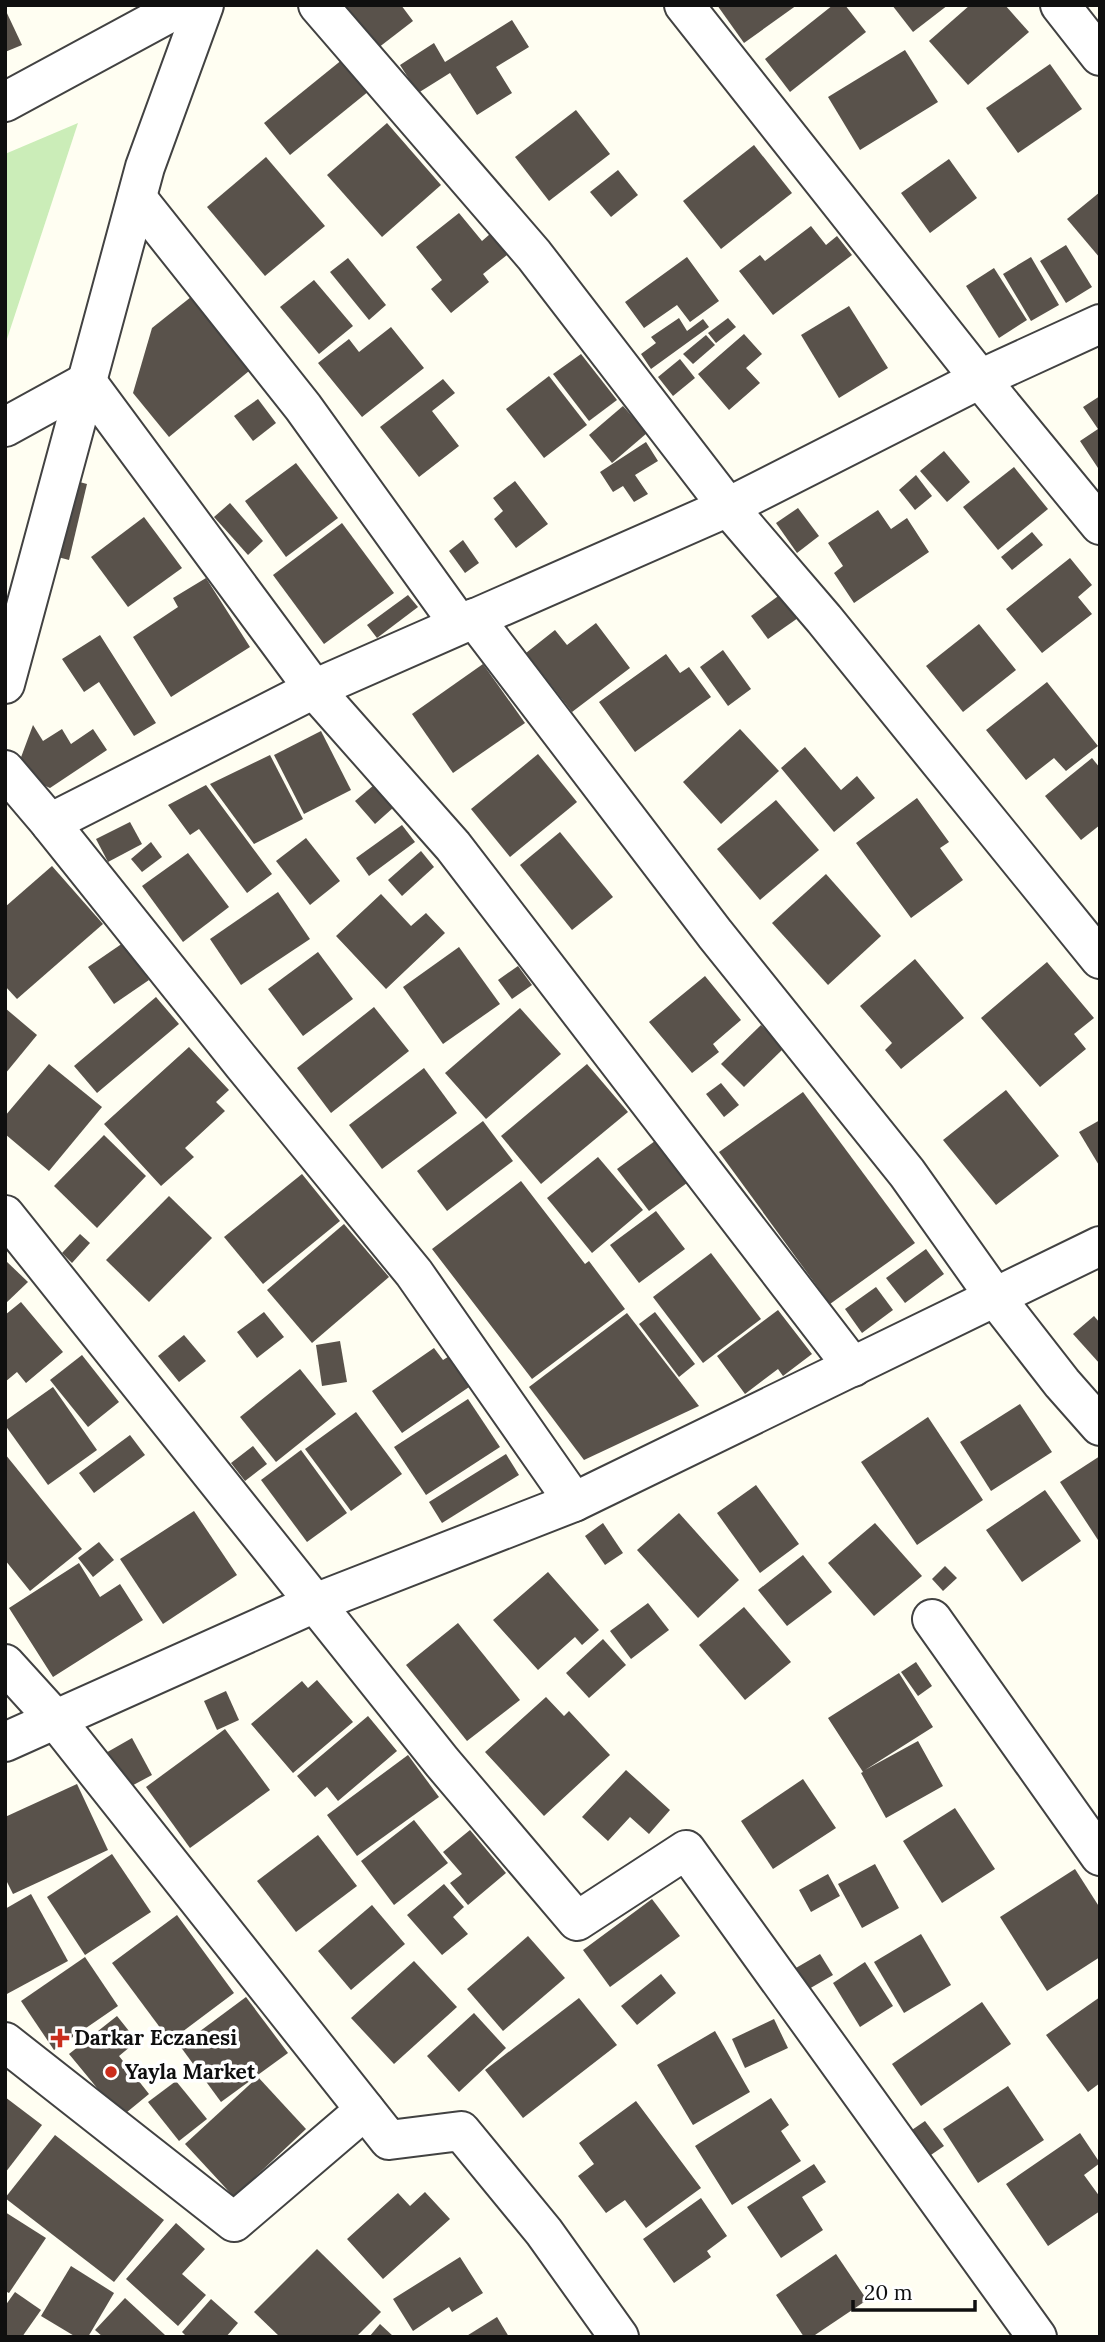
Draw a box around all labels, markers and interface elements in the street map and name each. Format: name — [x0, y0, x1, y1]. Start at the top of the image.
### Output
place label: Darkar Eczanesi — [74, 2024, 237, 2051]
marker: Darkar Eczanesi — [52, 2030, 68, 2046]
place label: Yayla Market — [125, 2058, 256, 2085]
marker: Yayla Market — [103, 2064, 119, 2080]
scale bar — [853, 2268, 976, 2312]
text: 20 m — [864, 2279, 913, 2306]

